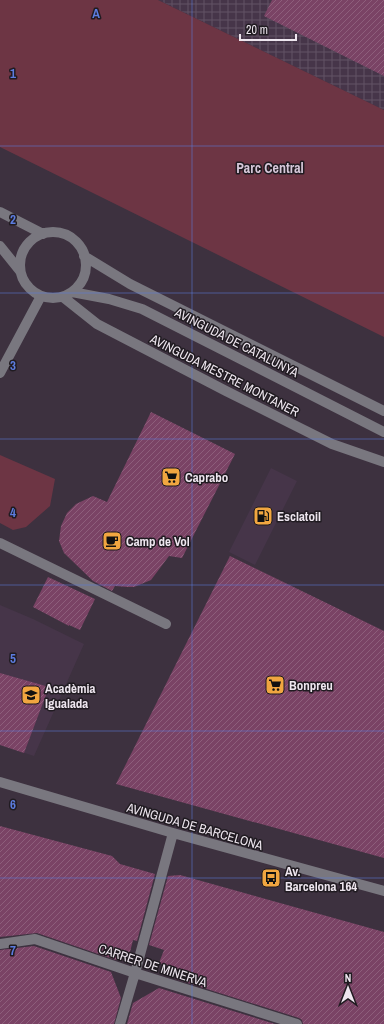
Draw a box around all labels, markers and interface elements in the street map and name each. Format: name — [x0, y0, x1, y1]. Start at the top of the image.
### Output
text: A — [92, 5, 100, 22]
scale bar — [240, 16, 296, 42]
text: 20 m — [246, 22, 268, 38]
text: 1 — [10, 65, 16, 82]
district label: Parc Central — [236, 159, 304, 177]
text: 2 — [10, 211, 16, 228]
street label: AVINGUDA DE CATALUNYA — [171, 303, 302, 381]
street label: AVINGUDA MESTRE MONTANER — [147, 330, 302, 421]
text: 3 — [10, 357, 16, 374]
supermarket icon: Caprabo — [160, 466, 182, 488]
place label: Caprabo — [185, 469, 228, 486]
text: 4 — [10, 504, 16, 521]
fuel station icon: Esclatoil — [252, 505, 274, 527]
place label: Esclatoil — [277, 508, 321, 525]
cafe icon: Camp de Vol — [101, 530, 123, 552]
place label: Camp de Vol — [126, 533, 190, 550]
text: 5 — [10, 650, 16, 667]
supermarket icon: Bonpreu — [264, 674, 286, 696]
place label: Bonpreu — [289, 677, 333, 694]
place label: Acadèmia Igualada — [45, 680, 95, 712]
school or university icon: Acadèmia Igualada — [20, 684, 42, 706]
text: 6 — [10, 796, 16, 813]
street label: AVINGUDA DE BARCELONA — [124, 799, 266, 854]
place label: Av. Barcelona 164 — [285, 863, 357, 895]
bus stop icon: Av. Barcelona 164 — [260, 867, 282, 889]
street label: CARRER DE MINERVA — [96, 940, 210, 991]
text: 7 — [10, 942, 16, 959]
north arrow — [328, 968, 368, 1008]
text: N — [345, 971, 351, 985]

